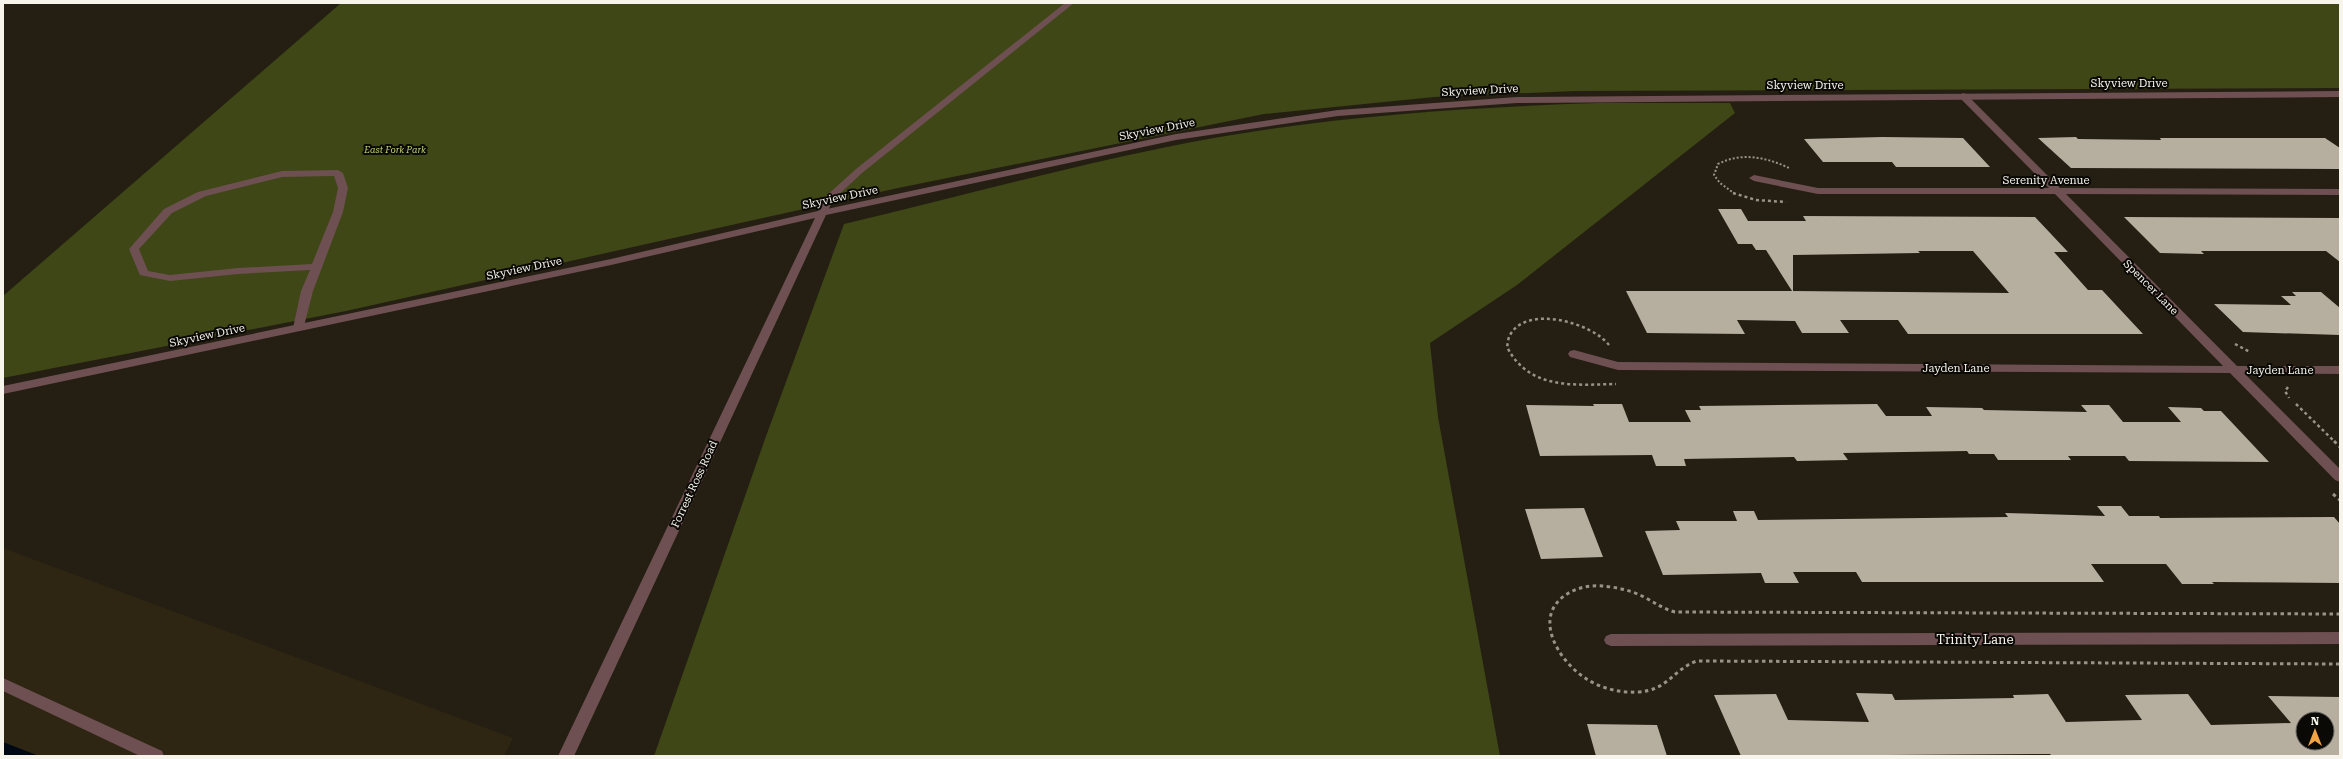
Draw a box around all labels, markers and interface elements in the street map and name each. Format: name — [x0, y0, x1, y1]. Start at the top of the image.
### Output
street label: Skyview Drive — [2091, 77, 2167, 90]
street label: Skyview Drive — [1767, 79, 1843, 92]
street label: Skyview Drive — [1441, 82, 1519, 99]
street label: Skyview Drive — [1118, 116, 1196, 143]
park label: East Fork Park — [363, 145, 426, 155]
street label: Serenity Avenue — [2002, 174, 2090, 187]
street label: Skyview Drive — [801, 183, 879, 212]
street label: Skyview Drive — [485, 254, 563, 283]
street label: Spencer Lane — [2120, 257, 2181, 318]
street label: Skyview Drive — [168, 321, 246, 350]
street label: Jayden Lane — [1923, 362, 1989, 375]
street label: Jayden Lane — [2247, 364, 2313, 377]
street label: Forrest Ross Road — [669, 439, 720, 530]
street label: Trinity Lane — [1936, 632, 2014, 647]
north arrow — [2295, 711, 2335, 751]
text: N — [2311, 715, 2320, 728]

